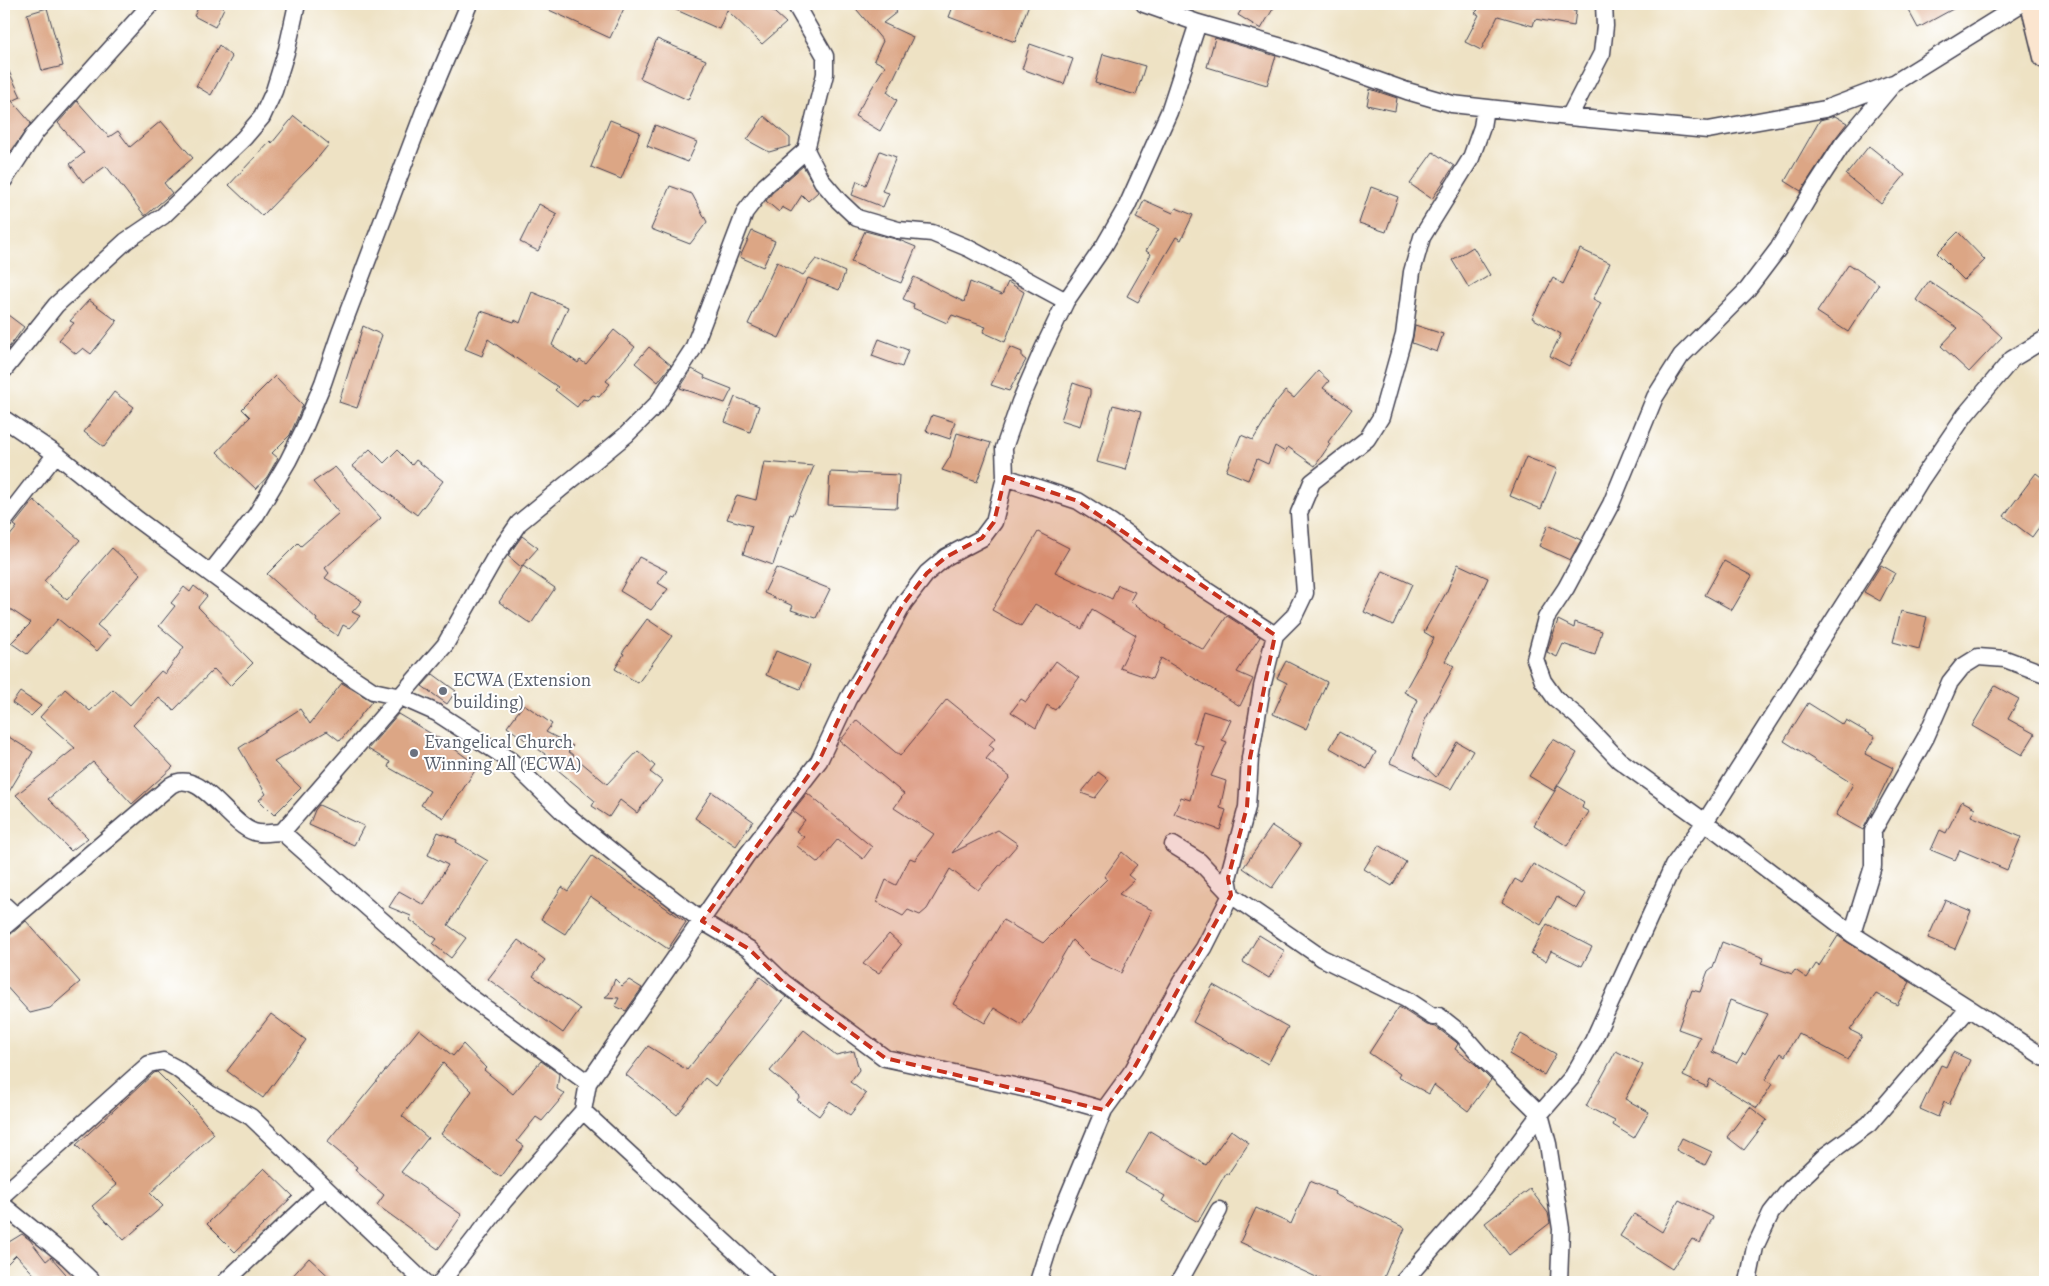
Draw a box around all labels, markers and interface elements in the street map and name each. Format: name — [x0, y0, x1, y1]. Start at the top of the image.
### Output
place label: ECWA (Extension building) — [453, 667, 591, 715]
marker: ECWA (Extension building) — [437, 685, 449, 697]
place label: Evangelical Church Winning All (ECWA) — [423, 729, 581, 777]
marker: Evangelical Church Winning All (ECWA) — [408, 747, 420, 759]

